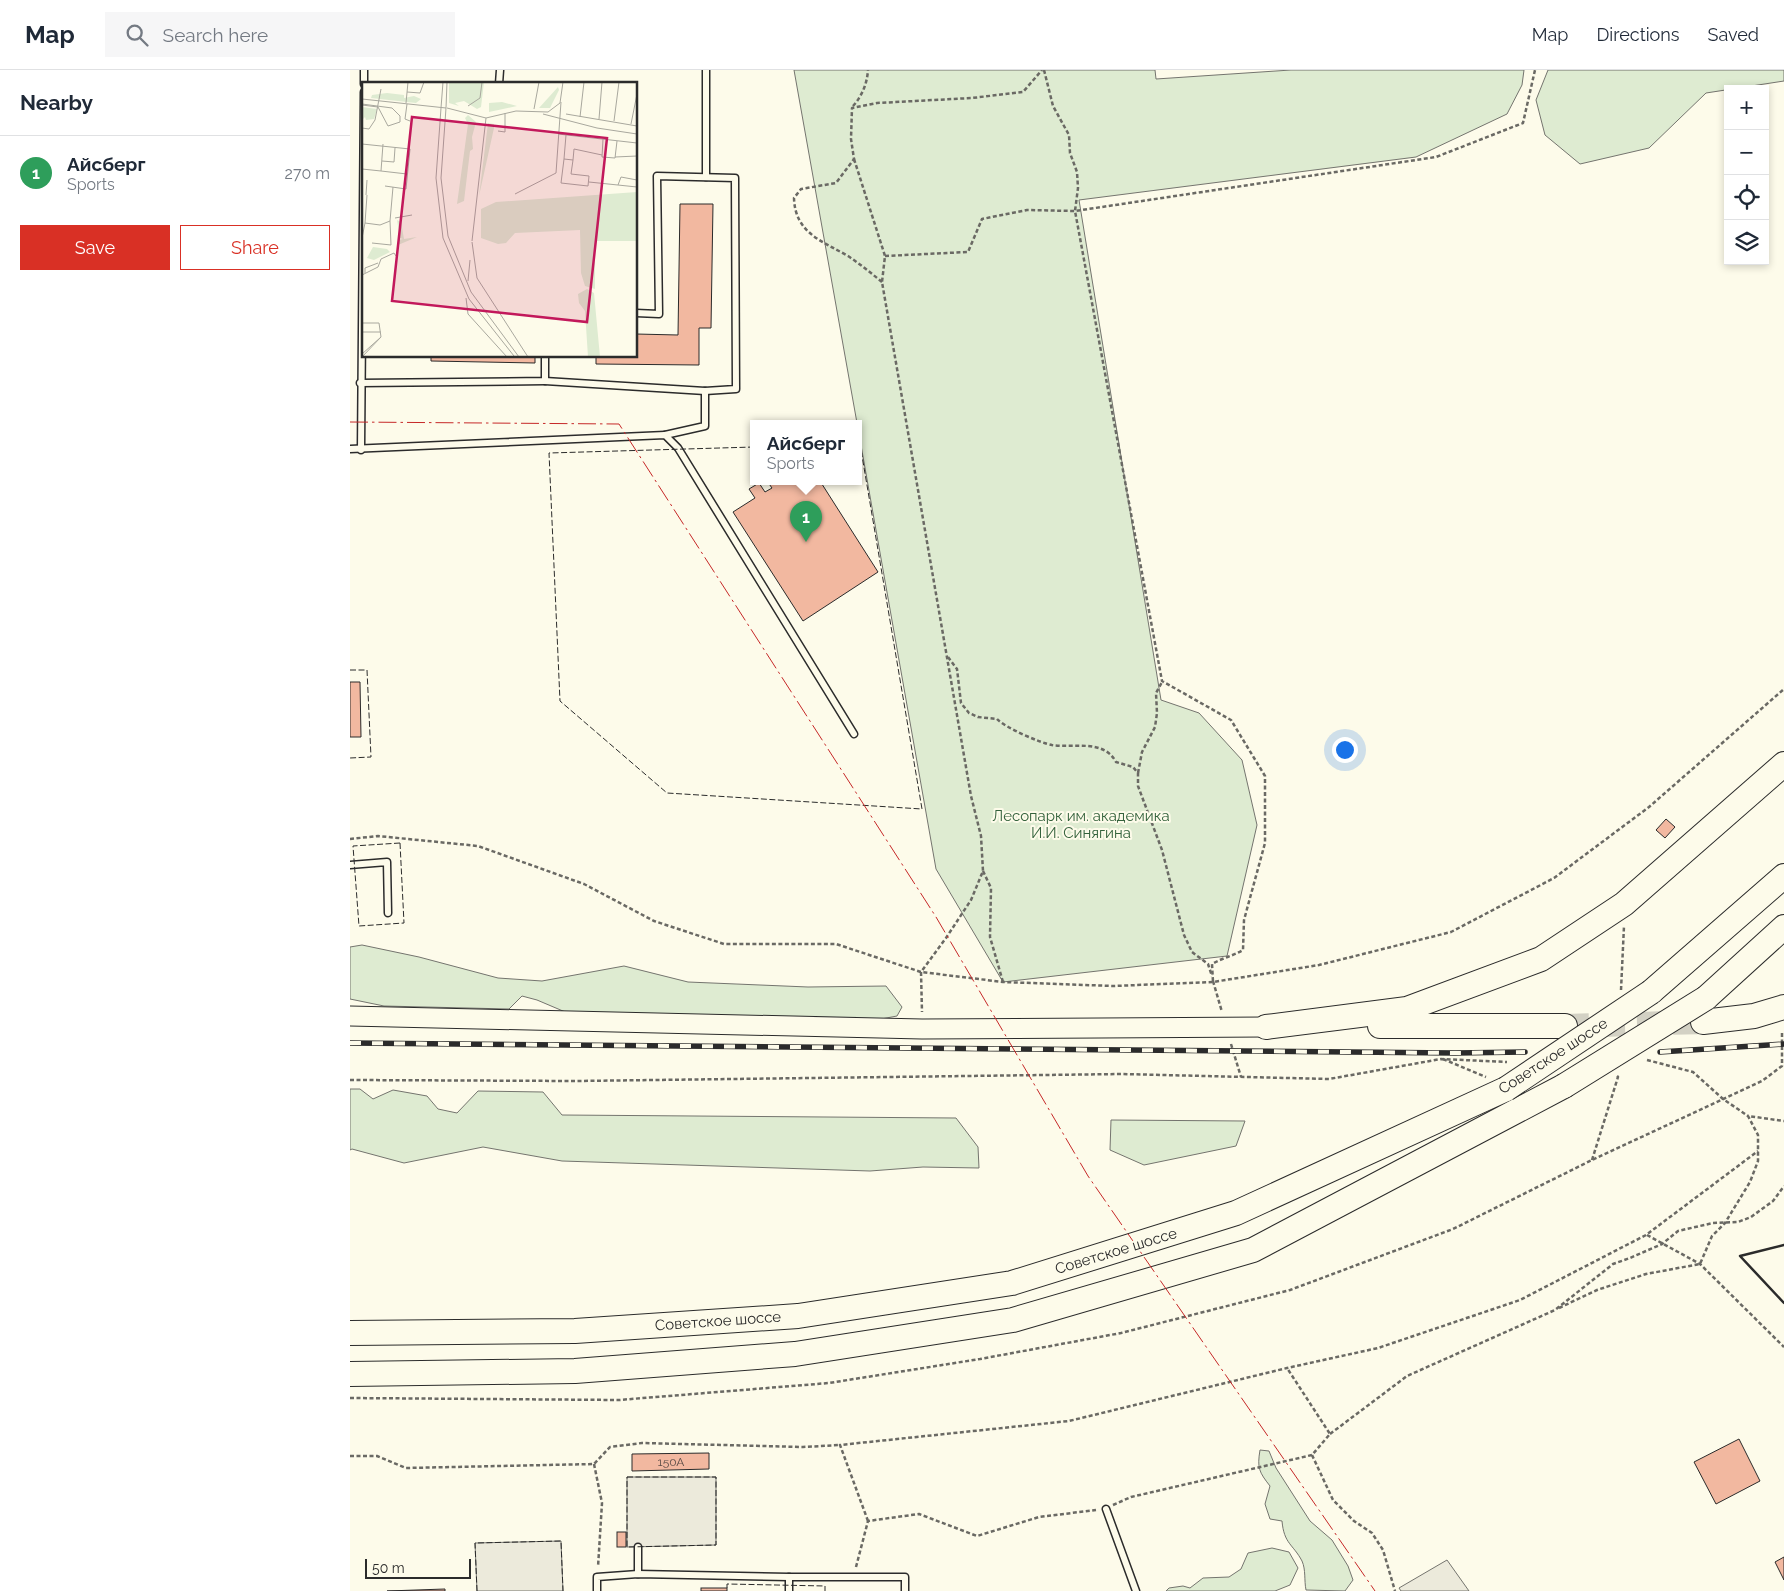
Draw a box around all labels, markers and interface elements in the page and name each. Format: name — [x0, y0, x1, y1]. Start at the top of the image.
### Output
search box — [105, 12, 455, 57]
text: Map — [25, 20, 75, 49]
icon: search — [123, 21, 151, 49]
text: Search here — [163, 24, 268, 46]
text: Map — [1532, 24, 1568, 45]
text: Directions — [1596, 24, 1680, 45]
text: Saved — [1708, 24, 1759, 45]
inset map — [362, 82, 638, 358]
map controls — [1724, 85, 1769, 265]
button: + — [1724, 85, 1769, 130]
text: Nearby — [20, 90, 93, 115]
button: − — [1724, 130, 1769, 175]
text: Айсберг — [67, 153, 145, 175]
text: 1 — [32, 164, 40, 183]
text: 270 m — [285, 164, 330, 183]
text: Sports — [67, 175, 115, 194]
button: locate — [1724, 175, 1769, 220]
button: layers — [1724, 220, 1769, 265]
button: Save — [20, 225, 170, 270]
button: Share — [180, 225, 330, 270]
popup — [750, 420, 862, 485]
text: Айсберг — [767, 432, 845, 454]
text: Sports — [767, 454, 815, 473]
pin: 1 — [790, 501, 822, 542]
your location — [1332, 737, 1358, 763]
park label: Лесопарк им. академика И.И. Синягина — [992, 807, 1170, 842]
street label: Советское шоссе — [1495, 1014, 1611, 1098]
street label: Советское шоссе — [1053, 1224, 1179, 1278]
street label: Советское шоссе — [654, 1308, 782, 1334]
house number: 150А — [658, 1455, 684, 1469]
scale bar — [365, 1556, 471, 1579]
text: 50 m — [372, 1560, 405, 1576]

